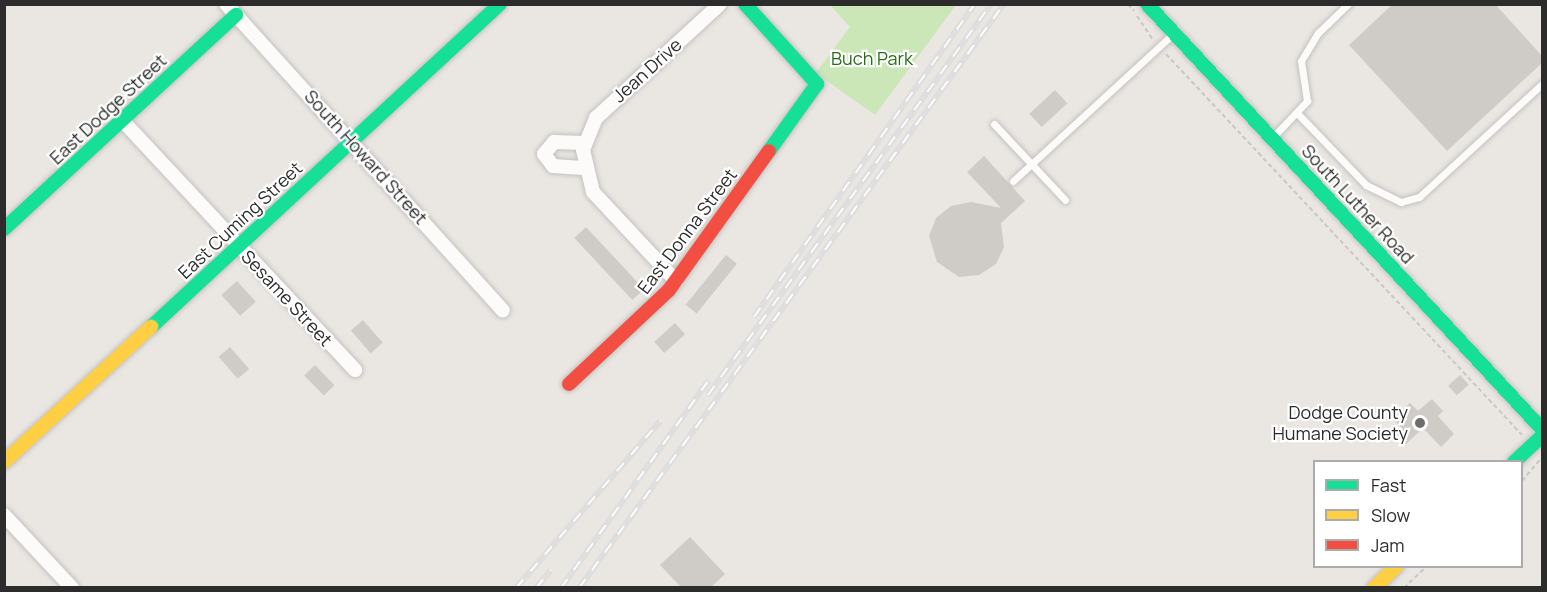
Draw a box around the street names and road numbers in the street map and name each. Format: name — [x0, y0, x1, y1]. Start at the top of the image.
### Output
street label: Jean Drive — [608, 34, 686, 106]
street label: East Dodge Street — [45, 49, 171, 169]
street label: South Howard Street — [300, 85, 432, 229]
street label: South Luther Road — [1297, 140, 1419, 268]
street label: East Cuming Street — [174, 157, 306, 283]
street label: East Donna Street — [633, 164, 741, 298]
street label: Sesame Street — [237, 246, 337, 350]

